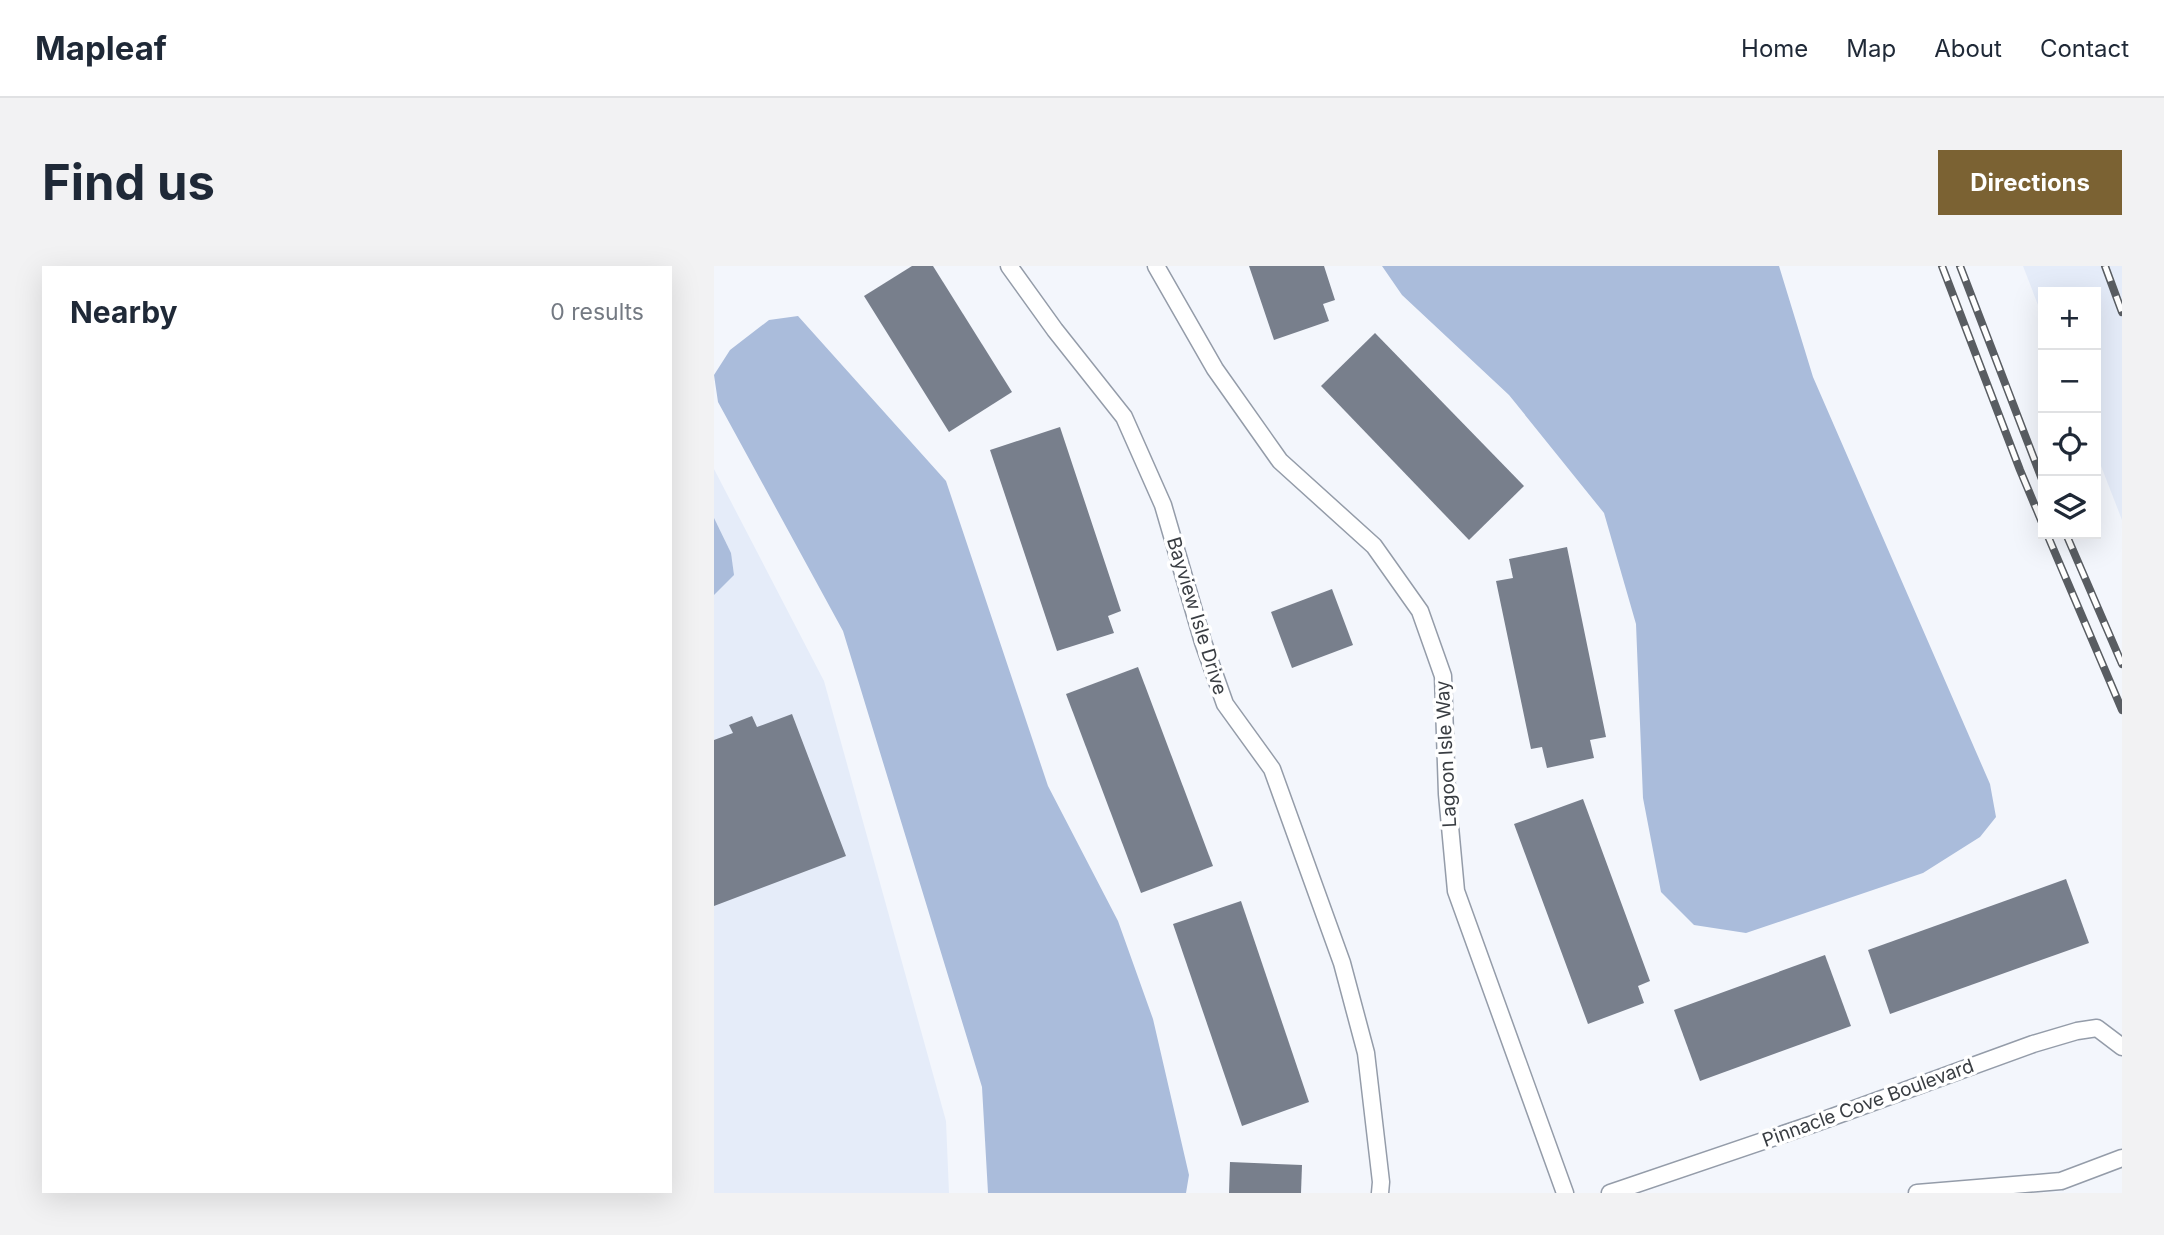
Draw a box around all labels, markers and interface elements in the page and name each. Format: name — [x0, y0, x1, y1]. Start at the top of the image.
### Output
text: Mapleaf — [35, 28, 167, 68]
text: Home — [1741, 34, 1808, 63]
text: Map — [1846, 34, 1896, 63]
text: About — [1934, 34, 2002, 63]
text: Contact — [2040, 34, 2129, 63]
button: Directions — [1938, 150, 2122, 215]
text: Find us — [42, 153, 215, 212]
map controls — [2038, 287, 2101, 539]
button: + — [2038, 287, 2101, 350]
text: Nearby — [70, 294, 178, 330]
text: 0 results — [550, 298, 644, 326]
button: − — [2038, 350, 2101, 413]
button: locate — [2038, 413, 2101, 476]
button: layers — [2038, 476, 2101, 539]
street label: Bayview Isle Drive — [1162, 534, 1232, 698]
street label: Lagoon Isle Way — [1431, 679, 1461, 828]
street label: Pinnacle Cove Boulevard — [1759, 1054, 1977, 1152]

